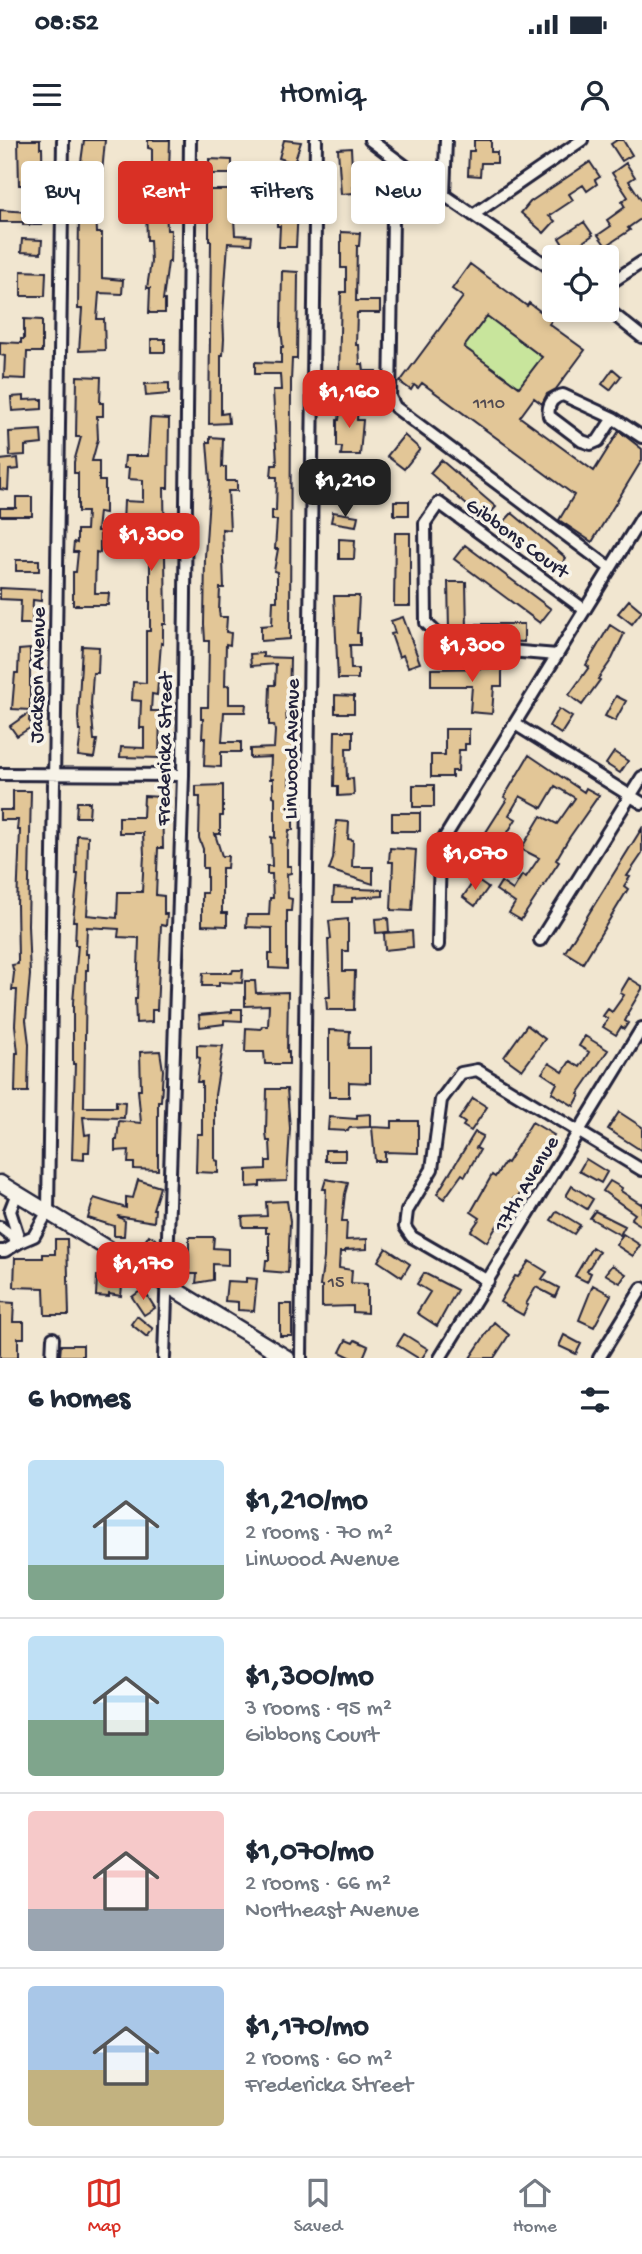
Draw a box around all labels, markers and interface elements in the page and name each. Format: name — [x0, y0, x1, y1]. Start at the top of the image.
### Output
text: 08:52 — [35, 9, 99, 40]
icon: menu — [28, 76, 66, 114]
text: Homiq — [279, 76, 363, 114]
icon: person — [576, 76, 614, 114]
chip: Buy — [21, 161, 104, 224]
chip: Rent — [118, 161, 213, 224]
chip: Filters — [227, 161, 337, 224]
chip: New — [351, 161, 445, 224]
map controls — [542, 245, 619, 322]
button: locate — [542, 245, 619, 322]
pin: $1,160 — [292, 370, 406, 430]
text: $1,160 — [319, 379, 379, 406]
house number: 1110 — [472, 394, 505, 415]
pin: $1,210 — [288, 460, 402, 519]
text: $1,210 — [315, 468, 375, 495]
street label: Gibbons Court — [459, 494, 574, 587]
pin: $1,300 — [94, 514, 208, 573]
text: $1,300 — [119, 522, 183, 549]
street label: Jackson Avenue — [26, 606, 53, 743]
pin: $1,300 — [415, 624, 529, 684]
text: $1,300 — [440, 633, 504, 660]
street label: Fredericka Street — [153, 670, 180, 827]
street label: Linwood Avenue — [280, 677, 307, 820]
pin: $1,070 — [418, 832, 532, 892]
text: $1,070 — [443, 841, 507, 868]
street label: 17th Avenue — [489, 1131, 567, 1238]
pin: $1,170 — [86, 1242, 200, 1302]
text: $1,170 — [112, 1251, 174, 1278]
house number: 15 — [327, 1273, 344, 1294]
icon: filters — [576, 1381, 614, 1419]
text: 6 homes — [28, 1383, 130, 1418]
text: $1,210/mo — [245, 1485, 368, 1520]
icon: home — [84, 1488, 168, 1572]
text: 2 rooms · 70 m² — [245, 1520, 393, 1547]
text: Linwood Avenue — [245, 1547, 399, 1574]
text: $1,300/mo — [245, 1661, 374, 1696]
icon: home — [84, 1664, 168, 1748]
text: 3 rooms · 95 m² — [245, 1696, 392, 1723]
text: Gibbons Court — [245, 1723, 378, 1750]
text: $1,070/mo — [245, 1836, 374, 1871]
icon: home — [84, 1839, 168, 1923]
text: 2 rooms · 66 m² — [245, 1871, 391, 1898]
text: Northeast Avenue — [245, 1898, 419, 1925]
text: $1,170/mo — [245, 2011, 369, 2046]
icon: home — [84, 2014, 168, 2098]
text: 2 rooms · 60 m² — [245, 2046, 392, 2073]
text: Fredericka Street — [245, 2073, 413, 2100]
tab: Map — [85, 2174, 123, 2239]
tab: Saved — [294, 2174, 342, 2239]
tab: Home — [513, 2174, 557, 2239]

